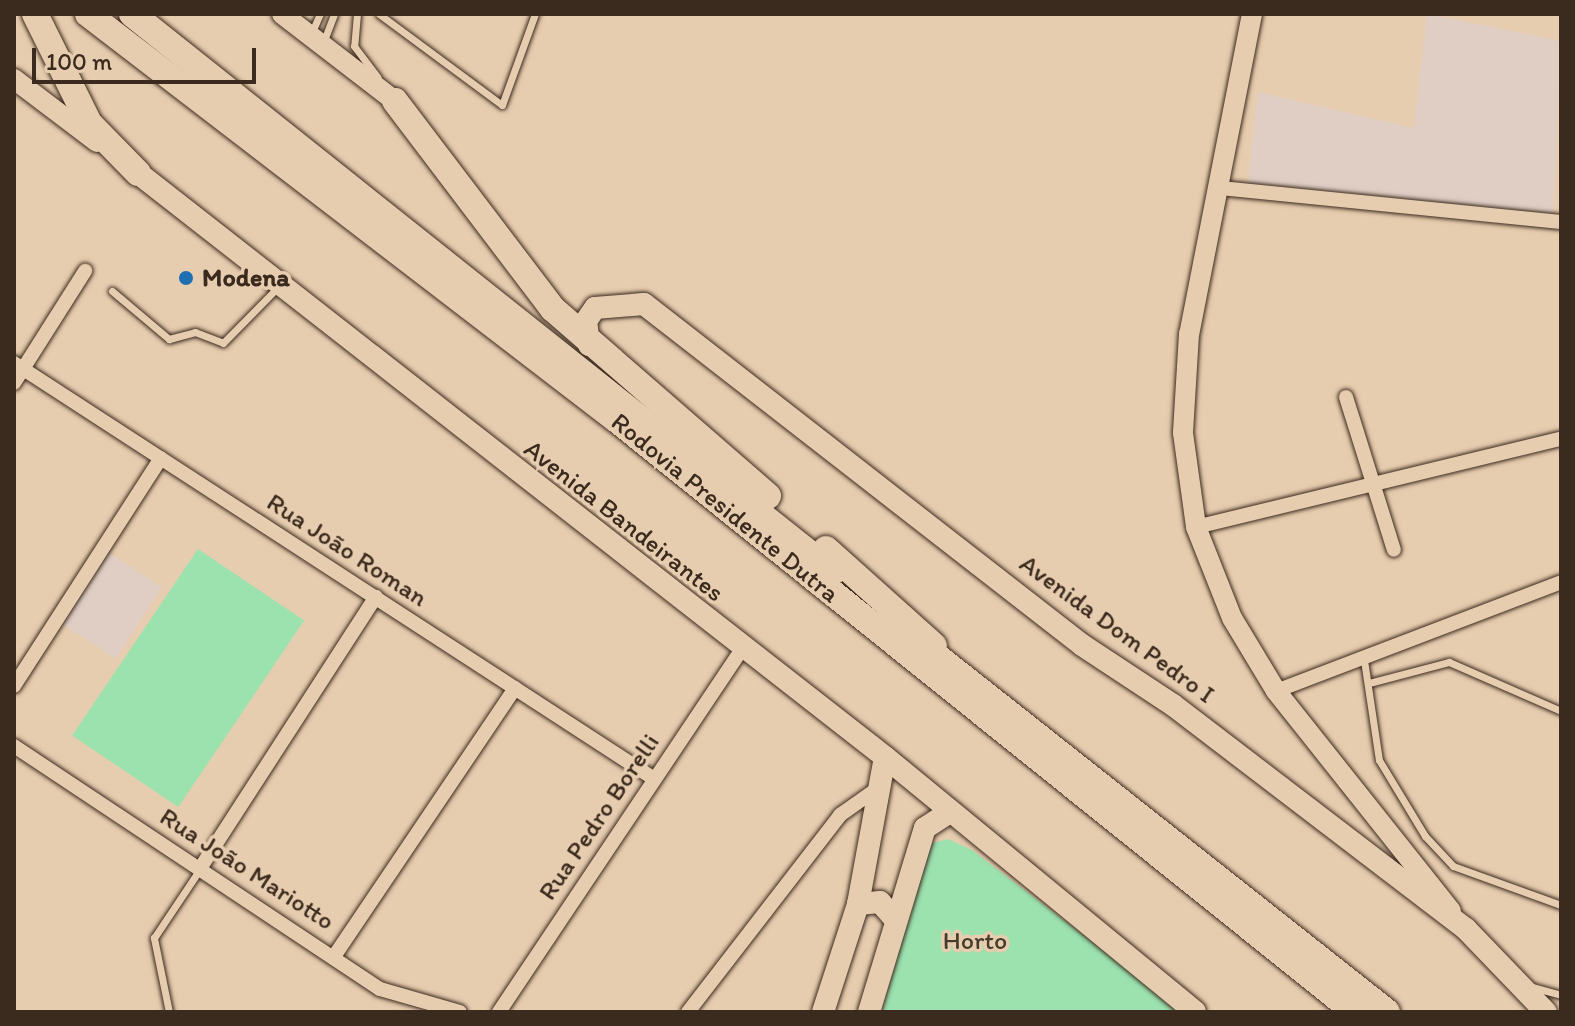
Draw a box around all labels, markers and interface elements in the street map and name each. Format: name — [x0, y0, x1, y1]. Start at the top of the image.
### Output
scale bar — [36, 32, 260, 82]
text: 100 m — [46, 47, 112, 76]
place label: Modena — [202, 262, 290, 294]
marker: Modena — [177, 269, 195, 287]
street label: Rodovia Presidente Dutra — [605, 407, 845, 609]
street label: Avenida Bandeirantes — [518, 433, 730, 609]
street label: Rua João Roman — [261, 487, 433, 613]
street label: Avenida Dom Pedro I — [1014, 548, 1220, 710]
street label: Rua Pedro Borelli — [532, 728, 666, 906]
street label: Rua João Mariotto — [153, 801, 341, 937]
park label: Horto — [943, 925, 1007, 957]

